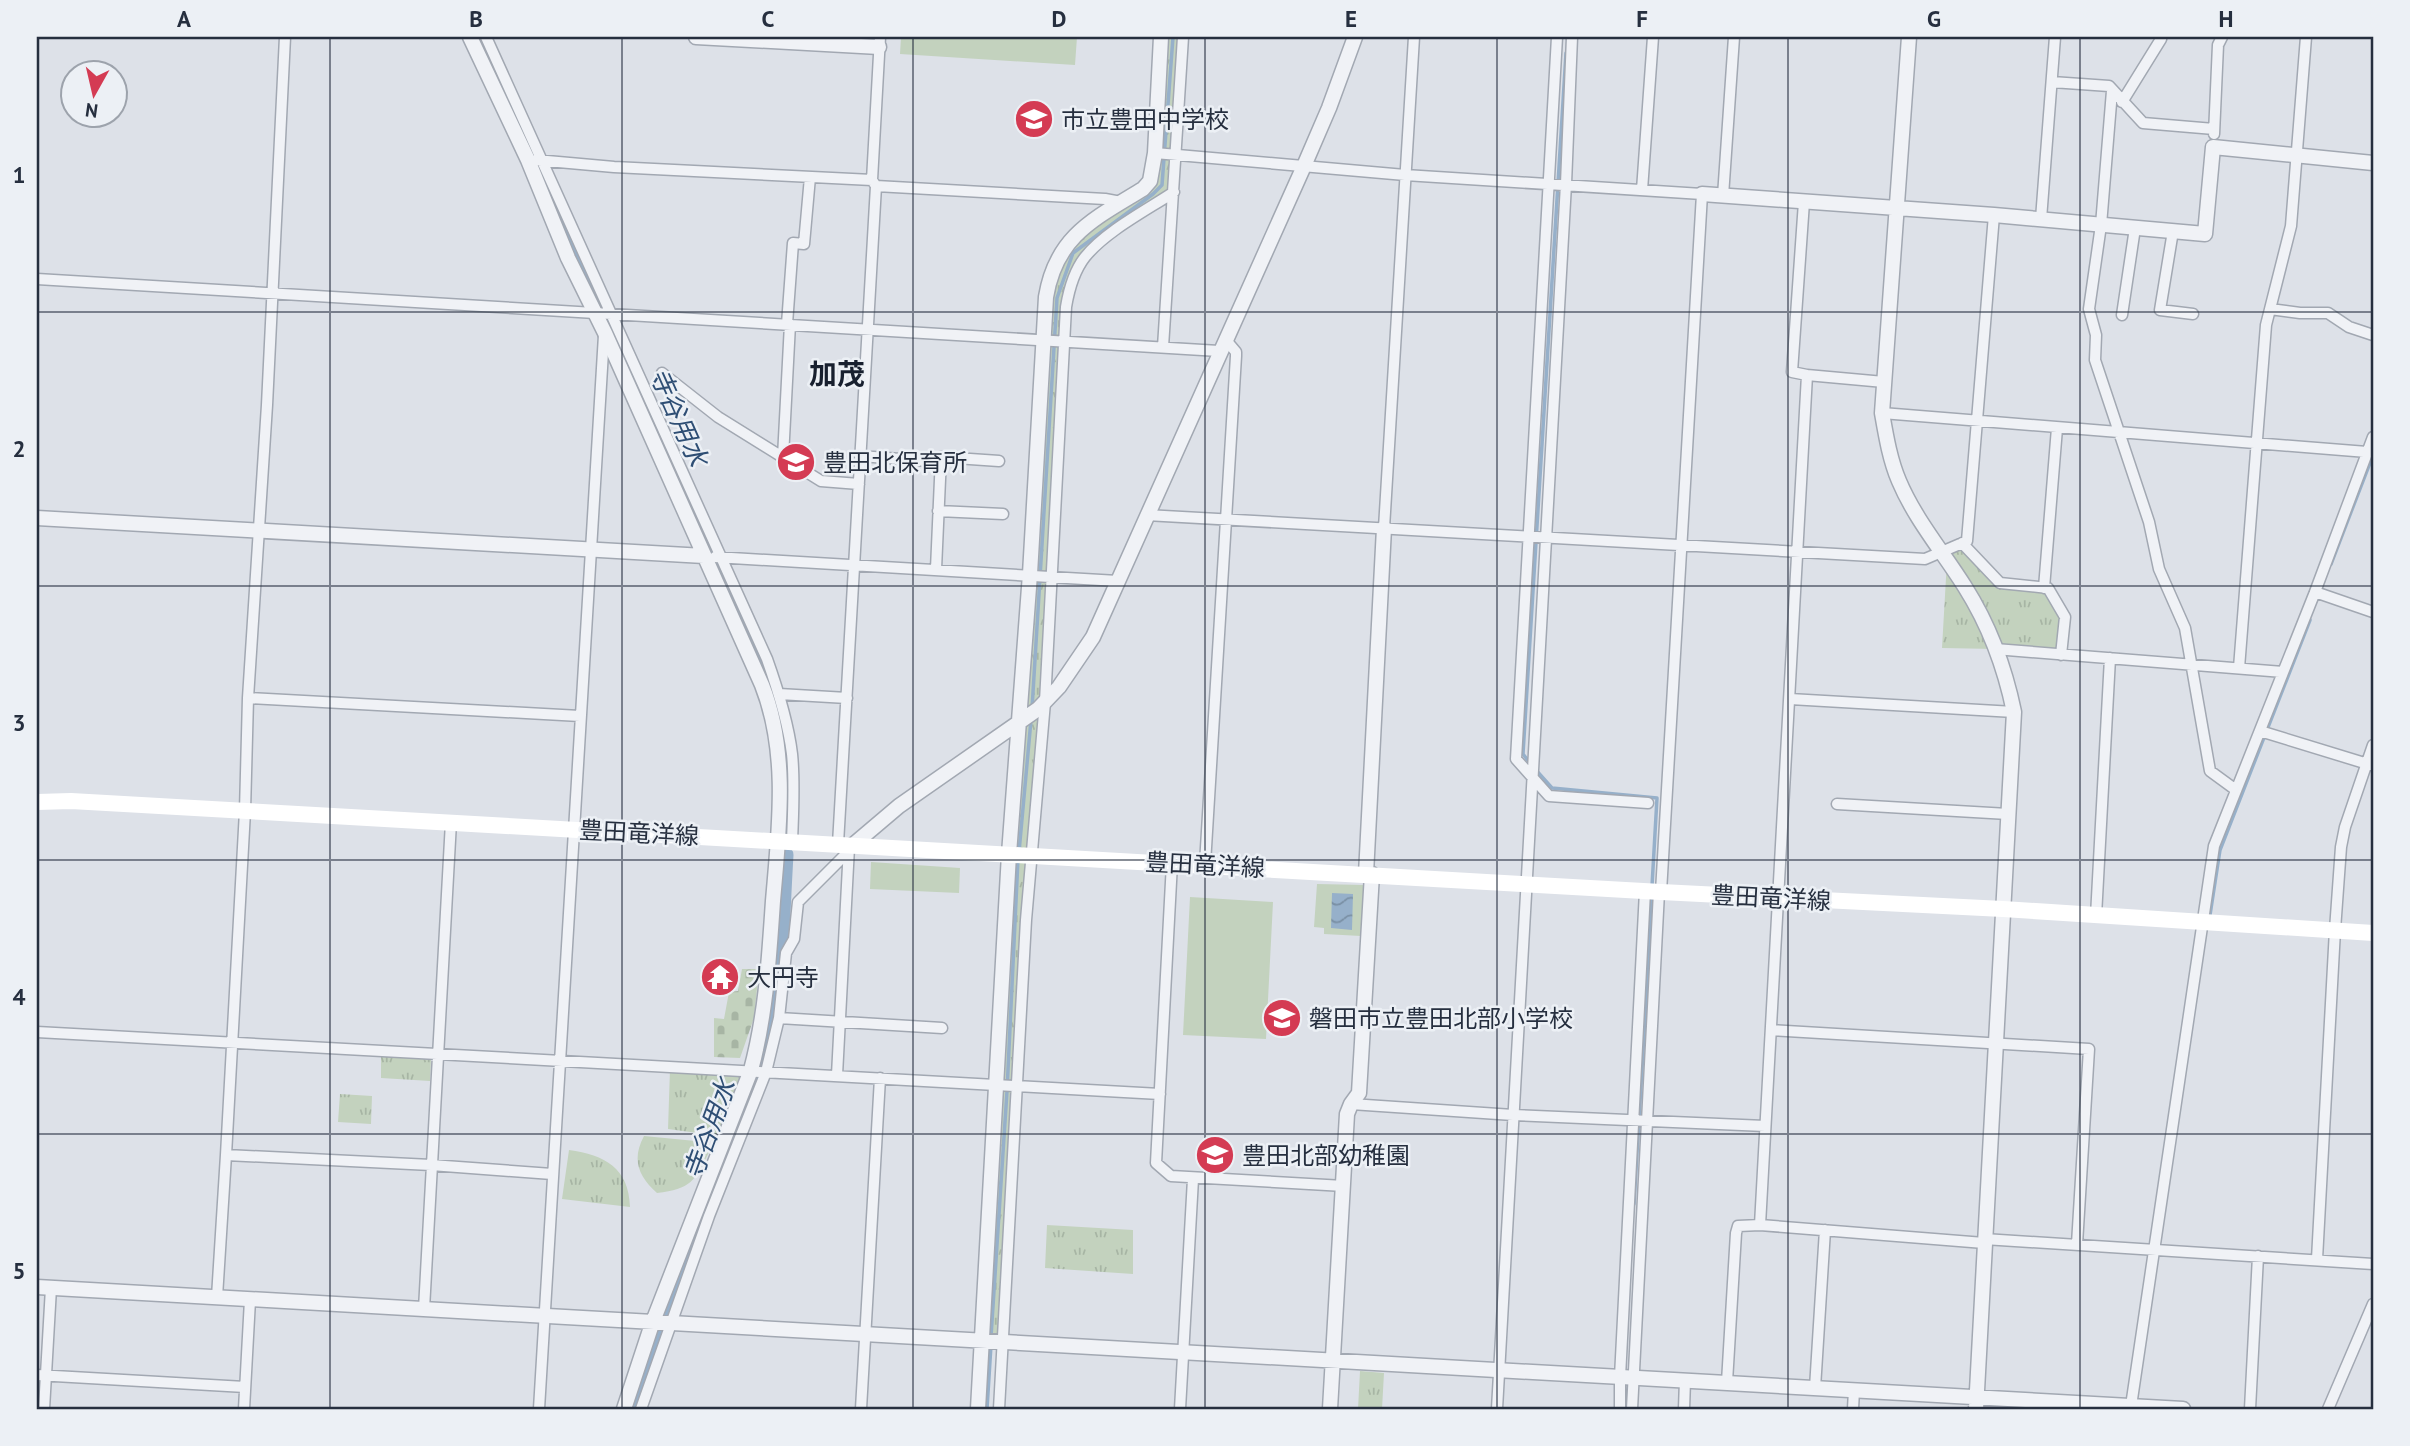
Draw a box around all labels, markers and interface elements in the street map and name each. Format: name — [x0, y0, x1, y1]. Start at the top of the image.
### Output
text: A — [177, 4, 191, 33]
text: B — [469, 4, 483, 33]
text: C — [762, 4, 775, 33]
text: D — [1052, 4, 1066, 33]
text: E — [1345, 4, 1357, 33]
text: F — [1636, 4, 1648, 33]
text: G — [1927, 4, 1941, 33]
text: H — [2219, 4, 2233, 33]
north arrow — [60, 60, 130, 130]
text: N — [84, 98, 99, 124]
school or university icon: 市立豊田中学校 — [1013, 98, 1055, 140]
place label: 市立豊田中学校 — [1061, 104, 1229, 135]
text: 1 — [12, 160, 26, 189]
district label: 加茂 — [809, 355, 865, 392]
water label: 寺谷用水 — [643, 363, 716, 474]
text: 2 — [12, 434, 26, 463]
school or university icon: 豊田北保育所 — [775, 441, 817, 483]
place label: 豊田北保育所 — [823, 447, 967, 478]
text: 3 — [12, 708, 26, 737]
street label: 豊田竜洋線 — [578, 814, 700, 852]
street label: 豊田竜洋線 — [1144, 846, 1266, 884]
street label: 豊田竜洋線 — [1710, 879, 1832, 917]
temple icon: 大円寺 — [699, 956, 741, 998]
place label: 大円寺 — [747, 962, 819, 993]
text: 4 — [12, 982, 26, 1011]
school or university icon: 磐田市立豊田北部小学校 — [1261, 997, 1303, 1039]
place label: 磐田市立豊田北部小学校 — [1309, 1003, 1573, 1034]
water label: 寺谷用水 — [676, 1072, 743, 1184]
school or university icon: 豊田北部幼稚園 — [1194, 1134, 1236, 1176]
place label: 豊田北部幼稚園 — [1242, 1140, 1410, 1171]
text: 5 — [12, 1256, 26, 1285]

